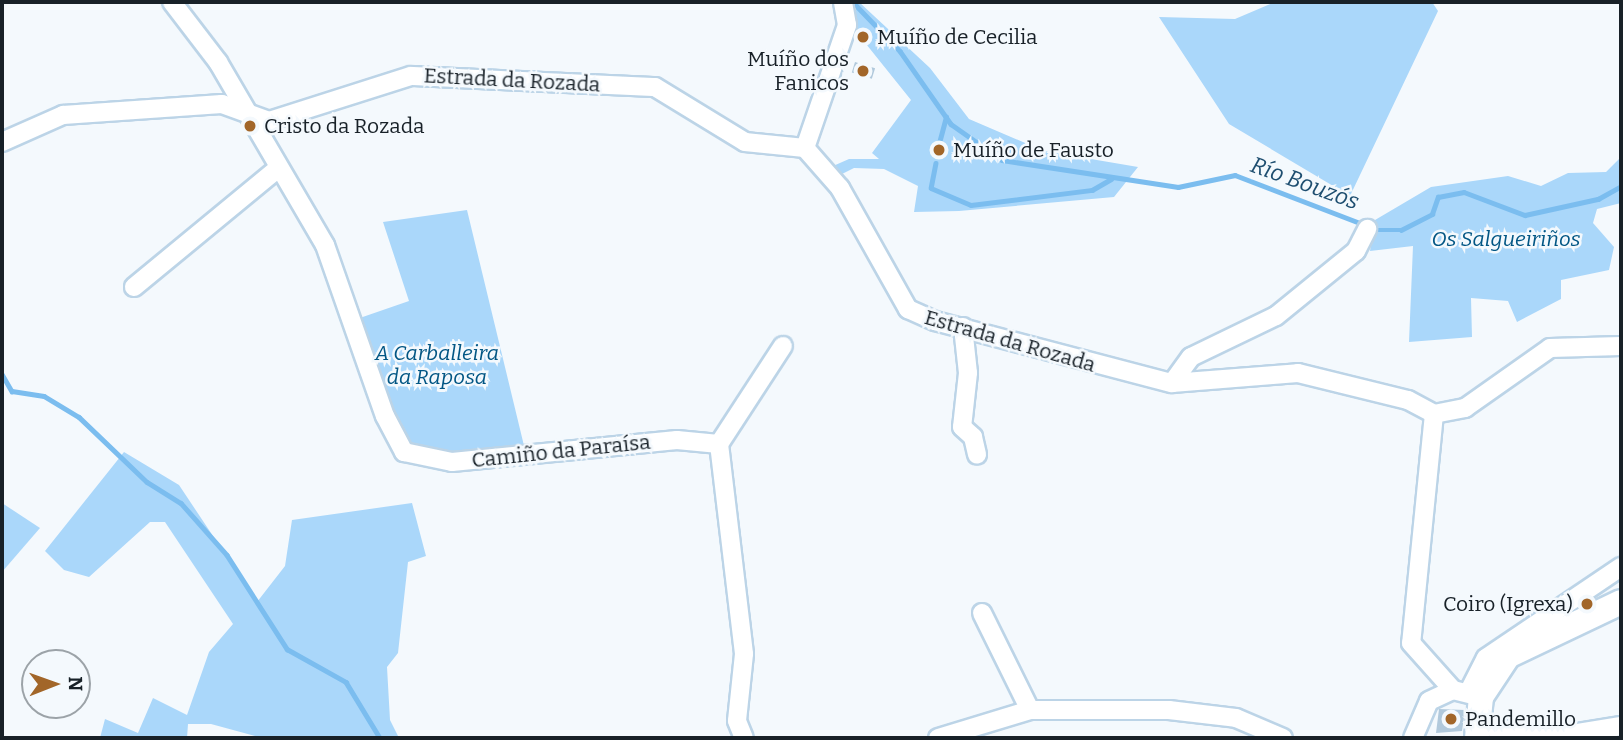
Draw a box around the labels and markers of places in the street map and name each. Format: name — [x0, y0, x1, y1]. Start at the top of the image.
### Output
place label: Muíño de Cecilia — [877, 24, 1037, 50]
marker: Muíño de Cecilia — [855, 29, 871, 45]
place label: Muíño dos Fanicos — [747, 46, 849, 96]
marker: Muíño dos Fanicos — [855, 63, 871, 79]
place label: Cristo da Rozada — [264, 113, 424, 139]
marker: Cristo da Rozada — [242, 118, 258, 134]
place label: Muíño de Fausto — [953, 137, 1114, 163]
marker: Muíño de Fausto — [931, 142, 947, 158]
place label: Coiro (Igrexa) — [1443, 591, 1573, 617]
marker: Coiro (Igrexa) — [1579, 596, 1595, 612]
place label: Pandemillo — [1465, 706, 1576, 732]
marker: Pandemillo — [1443, 711, 1459, 727]

